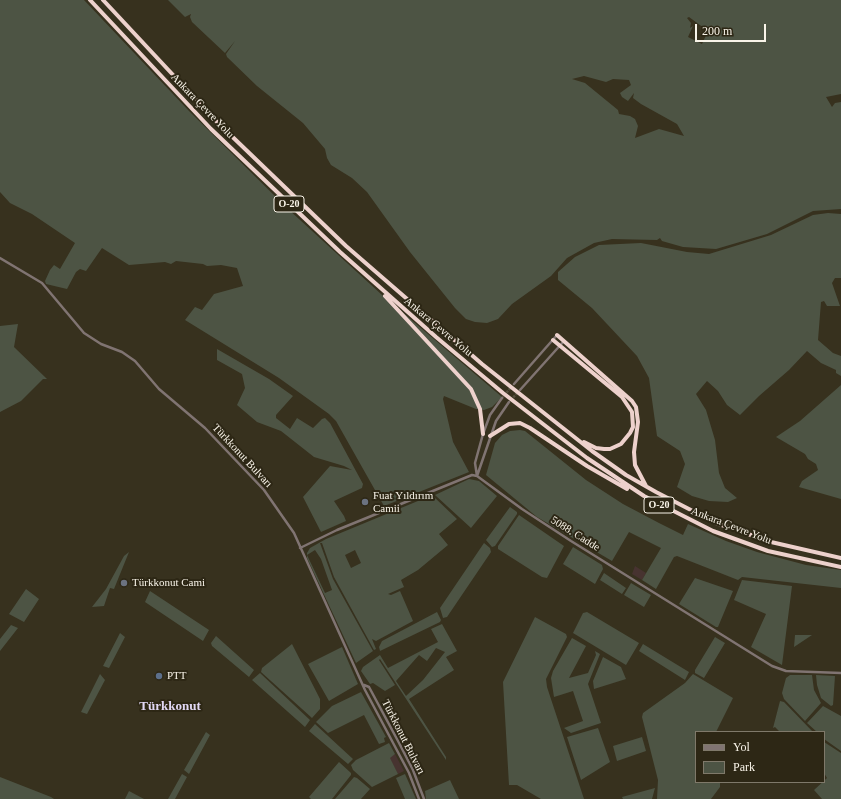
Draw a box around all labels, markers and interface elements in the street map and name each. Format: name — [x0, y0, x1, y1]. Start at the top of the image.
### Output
scale bar — [697, 16, 768, 42]
text: 200 m — [702, 24, 732, 38]
street label: Ankara Çevre Yolu — [168, 71, 236, 141]
road number: O-20 — [274, 196, 304, 212]
street label: Ankara Çevre Yolu — [401, 295, 475, 359]
street label: Türkkonut Bulvarı — [209, 421, 275, 491]
place label: Fuat Yıldırım Camii — [373, 489, 433, 515]
marker: Fuat Yıldırım Camii — [360, 497, 370, 507]
road number: O-20 — [644, 497, 674, 513]
street label: Ankara Çevre Yolu — [689, 505, 773, 547]
street label: 5088. Cadde — [548, 514, 602, 554]
place label: Türkkonut Cami — [132, 576, 205, 590]
marker: Türkkonut Cami — [119, 578, 129, 588]
place label: PTT — [167, 669, 187, 683]
marker: PTT — [154, 671, 164, 681]
street label: Türkkonut Bulvarı — [378, 697, 428, 777]
district label: Türkkonut — [139, 699, 201, 715]
legend — [695, 731, 825, 783]
text: Yol — [733, 740, 750, 754]
text: Park — [733, 760, 755, 774]

